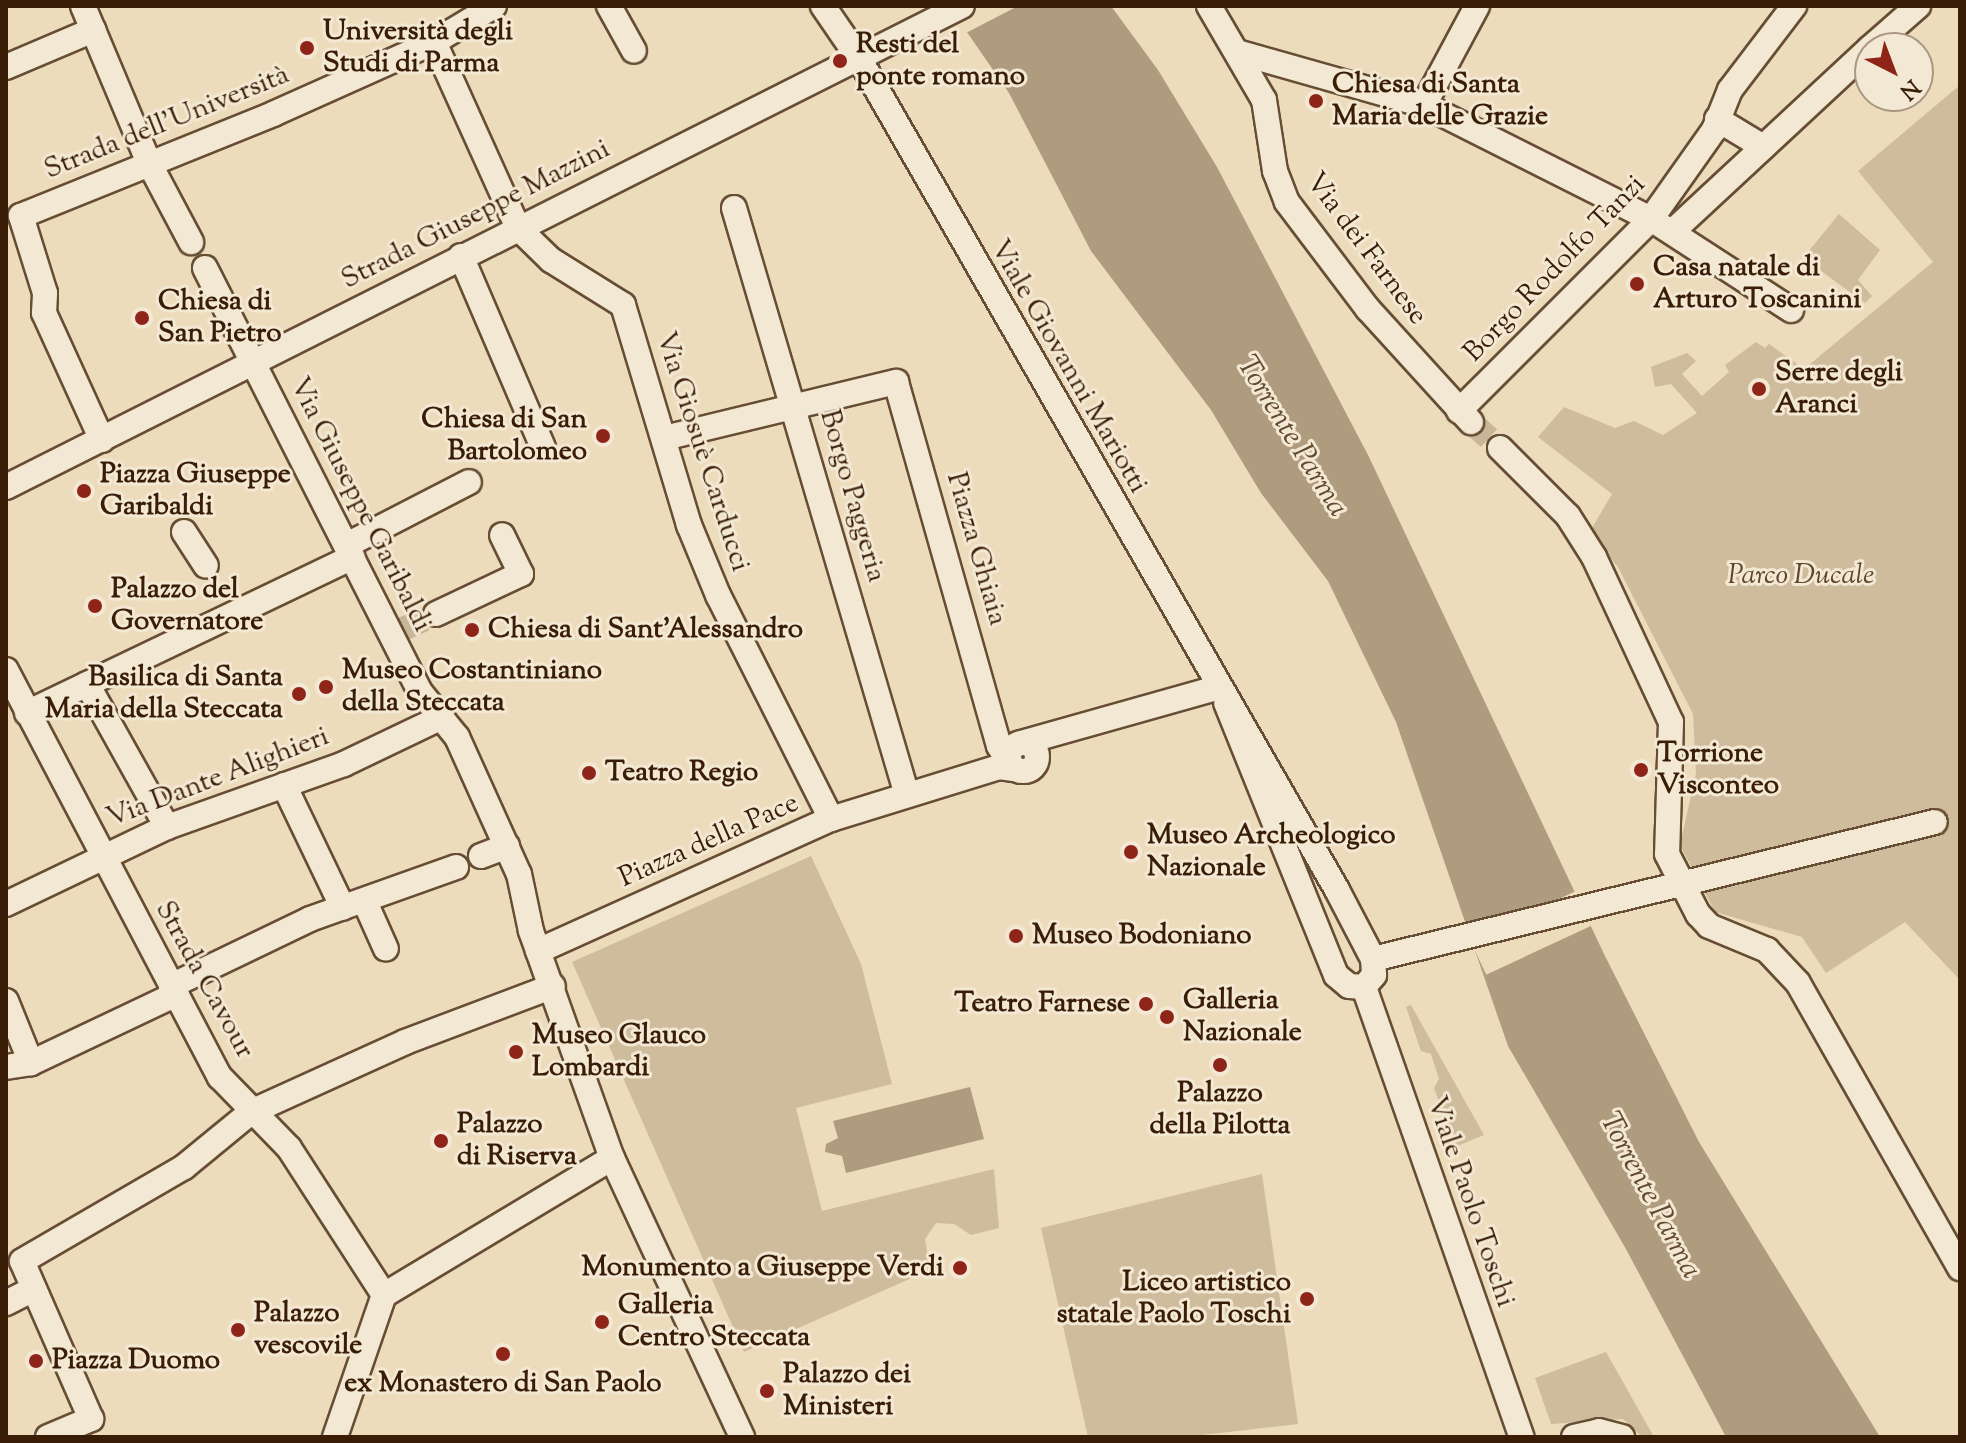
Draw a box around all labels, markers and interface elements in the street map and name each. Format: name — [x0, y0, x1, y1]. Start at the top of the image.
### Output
place label: Università degli Studi di Parma — [323, 15, 513, 81]
place label: Resti del ponte romano — [856, 28, 1025, 94]
north arrow — [1854, 32, 1934, 112]
marker: Università degli Studi di Parma — [298, 39, 316, 57]
marker: Resti del ponte romano — [831, 52, 849, 70]
street label: Strada dell'Università — [40, 59, 294, 187]
place label: Chiesa di Santa Maria delle Grazie — [1332, 68, 1548, 134]
text: N — [1891, 71, 1926, 106]
marker: Chiesa di Santa Maria delle Grazie — [1307, 92, 1325, 110]
street label: Strada Giuseppe Mazzini — [336, 133, 616, 297]
street label: Via dei Farnese — [1298, 166, 1434, 332]
street label: Borgo Rodolfo Tanzi — [1457, 168, 1653, 370]
street label: Viale Giovanni Mariotti — [982, 234, 1154, 500]
place label: Casa natale di Arturo Toscanini — [1653, 251, 1861, 317]
marker: Casa natale di Arturo Toscanini — [1628, 275, 1646, 293]
place label: Chiesa di San Pietro — [158, 285, 282, 351]
marker: Chiesa di San Pietro — [133, 309, 151, 327]
street label: Via Giosuè Carducci — [647, 328, 757, 576]
water label: Torrente Parma — [1227, 350, 1355, 524]
place label: Serre degli Aranci — [1775, 356, 1903, 422]
street label: Via Giuseppe Garibaldi — [281, 372, 439, 638]
marker: Serre degli Aranci — [1750, 380, 1768, 398]
place label: Chiesa di San Bartolomeo — [421, 403, 587, 469]
street label: Borgo Paggeria — [811, 406, 893, 586]
marker: Chiesa di San Bartolomeo — [594, 427, 612, 445]
place label: Piazza Giuseppe Garibaldi — [100, 458, 291, 524]
street label: Piazza Ghiaia — [938, 469, 1014, 629]
marker: Piazza Giuseppe Garibaldi — [75, 482, 93, 500]
park label: Parco Ducale — [1728, 559, 1874, 593]
place label: Palazzo del Governatore — [111, 573, 263, 639]
marker: Palazzo del Governatore — [86, 597, 104, 615]
place label: Chiesa di Sant'Alessandro — [488, 613, 803, 647]
marker: Chiesa di Sant'Alessandro — [463, 621, 481, 639]
place label: Museo Costantiniano della Steccata — [342, 654, 602, 720]
place label: Basilica di Santa Maria della Steccata — [45, 661, 283, 727]
marker: Museo Costantiniano della Steccata — [317, 678, 335, 696]
marker: Basilica di Santa Maria della Steccata — [290, 685, 308, 703]
street label: Via Dante Alighieri — [102, 720, 334, 836]
place label: Torrione Visconteo — [1657, 737, 1779, 803]
place label: Teatro Regio — [605, 756, 758, 790]
marker: Torrione Visconteo — [1632, 761, 1650, 779]
marker: Teatro Regio — [580, 764, 598, 782]
street label: Piazza della Pace — [614, 786, 804, 896]
place label: Museo Archeologico Nazionale — [1147, 819, 1396, 885]
marker: Museo Archeologico Nazionale — [1122, 843, 1140, 861]
street label: Strada Cavour — [147, 896, 261, 1064]
place label: Museo Bodoniano — [1032, 919, 1252, 953]
marker: Museo Bodoniano — [1007, 927, 1025, 945]
place label: Galleria Nazionale — [1183, 984, 1302, 1050]
place label: Teatro Farnese — [954, 987, 1130, 1021]
marker: Teatro Farnese — [1137, 995, 1155, 1013]
marker: Galleria Nazionale — [1158, 1008, 1176, 1026]
place label: Museo Glauco Lombardi — [532, 1019, 706, 1085]
marker: Museo Glauco Lombardi — [507, 1043, 525, 1061]
marker: Palazzo della Pilotta — [1211, 1056, 1229, 1074]
place label: Palazzo della Pilotta — [1149, 1077, 1291, 1143]
street label: Viale Paolo Toschi — [1418, 1092, 1522, 1312]
water label: Torrente Parma — [1590, 1107, 1708, 1285]
place label: Palazzo di Riserva — [457, 1108, 577, 1174]
marker: Palazzo di Riserva — [432, 1132, 450, 1150]
place label: Monumento a Giuseppe Verdi — [581, 1251, 944, 1285]
marker: Monumento a Giuseppe Verdi — [951, 1259, 969, 1277]
place label: Liceo artistico statale Paolo Toschi — [1056, 1266, 1291, 1332]
place label: Galleria Centro Steccata — [618, 1289, 810, 1355]
marker: Liceo artistico statale Paolo Toschi — [1298, 1290, 1316, 1308]
place label: Palazzo vescovile — [254, 1297, 362, 1363]
marker: Galleria Centro Steccata — [593, 1313, 611, 1331]
marker: Palazzo vescovile — [229, 1321, 247, 1339]
place label: Piazza Duomo — [52, 1344, 220, 1378]
marker: ex Monastero di San Paolo — [494, 1345, 512, 1363]
marker: Piazza Duomo — [27, 1352, 45, 1370]
place label: Palazzo dei Ministeri — [783, 1358, 911, 1424]
place label: ex Monastero di San Paolo — [344, 1367, 662, 1401]
marker: Palazzo dei Ministeri — [758, 1382, 776, 1400]

